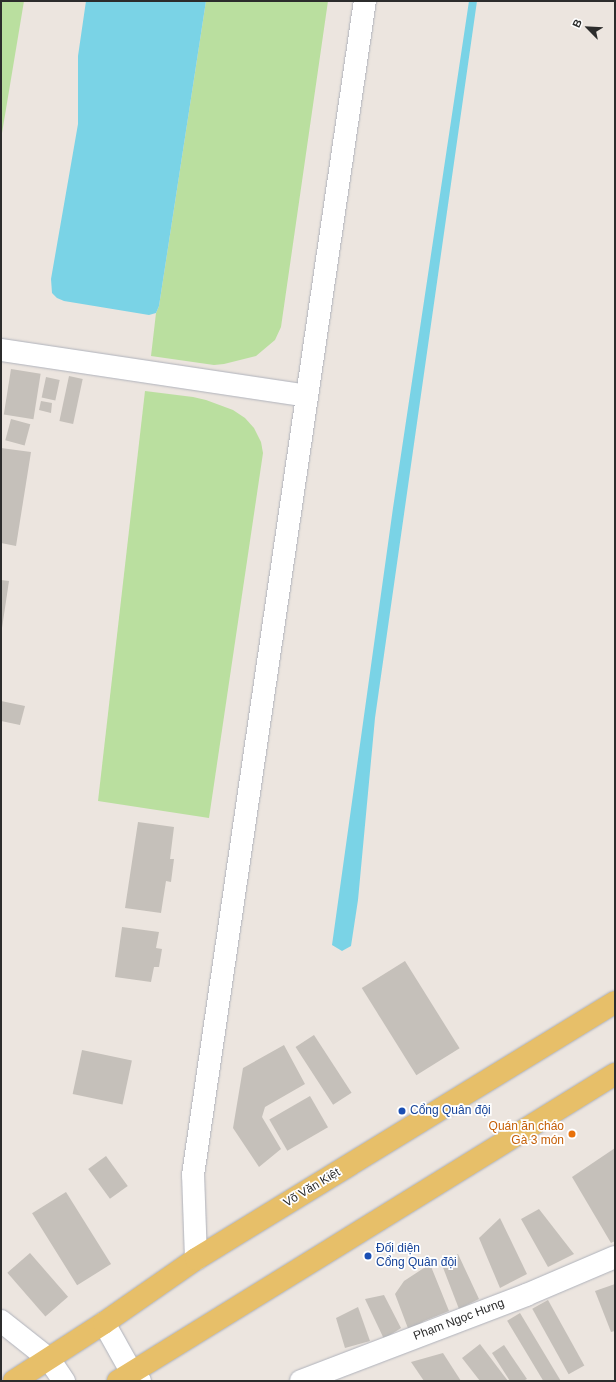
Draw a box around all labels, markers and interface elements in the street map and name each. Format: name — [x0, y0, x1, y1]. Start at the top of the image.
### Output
north arrow — [568, 8, 608, 48]
text: B — [570, 17, 584, 29]
place label: Cổng Quân đội — [410, 1104, 491, 1118]
marker: Cổng Quân đội — [397, 1106, 407, 1116]
place label: Quán ăn cháo Gà 3 món — [489, 1120, 564, 1148]
marker: Quán ăn cháo Gà 3 món — [567, 1129, 577, 1139]
street label: Võ Văn Kiệt — [281, 1166, 343, 1210]
place label: Đối diện Cổng Quân đội — [376, 1242, 457, 1270]
marker: Đối diện Cổng Quân đội — [363, 1251, 373, 1261]
street label: Phạm Ngọc Hưng — [412, 1296, 506, 1344]

